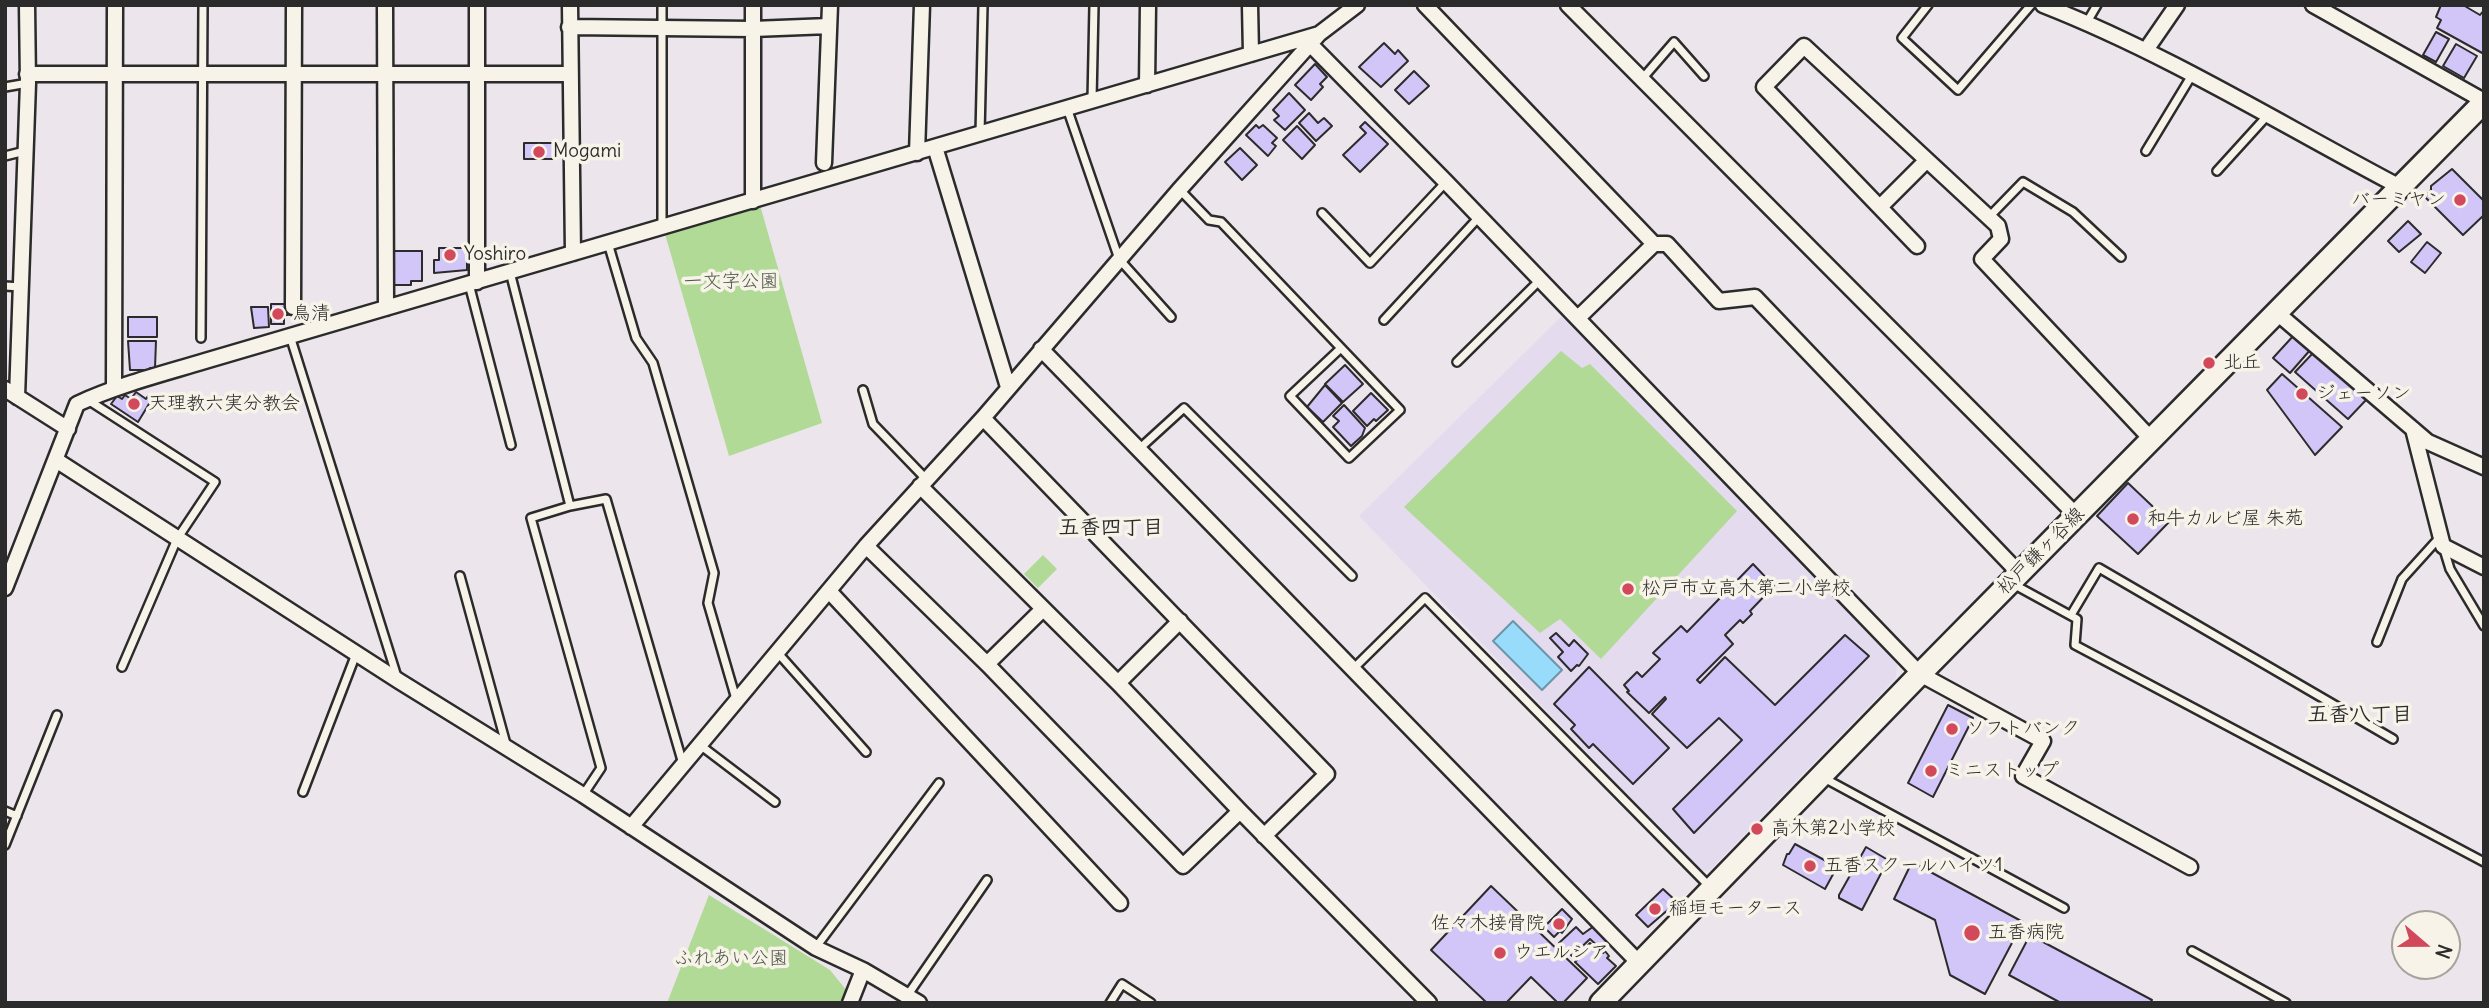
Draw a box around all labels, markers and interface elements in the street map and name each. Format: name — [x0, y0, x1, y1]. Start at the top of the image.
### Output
place label: Mogami — [553, 141, 621, 163]
marker: Mogami — [531, 144, 547, 160]
place label: バーミヤン — [2351, 189, 2446, 211]
marker: バーミヤン — [2452, 192, 2468, 208]
place label: Yoshiro — [464, 244, 526, 266]
marker: Yoshiro — [442, 247, 458, 263]
park label: 一文字公園 — [684, 271, 778, 293]
place label: 鳥清 — [292, 303, 330, 325]
marker: 鳥清 — [270, 306, 286, 322]
place label: 北丘 — [2223, 352, 2261, 374]
marker: 北丘 — [2201, 355, 2217, 371]
place label: ジェーソン — [2316, 383, 2411, 405]
marker: ジェーソン — [2294, 386, 2310, 402]
place label: 天理教六実分教会 — [148, 393, 300, 415]
marker: 天理教六実分教会 — [126, 396, 142, 412]
street label: 松戸鎌ヶ谷線 — [1993, 503, 2089, 599]
place label: 和牛カルビ屋 朱苑 — [2147, 508, 2304, 530]
marker: 和牛カルビ屋 朱苑 — [2125, 511, 2141, 527]
district label: 五香四丁目 — [1059, 515, 1163, 541]
place label: 松戸市立高木第二小学校 — [1642, 578, 1851, 600]
marker: 松戸市立高木第二小学校 — [1620, 581, 1636, 597]
district label: 五香八丁目 — [2308, 702, 2412, 728]
place label: ソフトバンク — [1966, 718, 2080, 740]
marker: ソフトバンク — [1944, 721, 1960, 737]
place label: ミニストップ — [1945, 760, 2059, 782]
marker: ミニストップ — [1923, 763, 1939, 779]
place label: 高木第2小学校 — [1771, 818, 1895, 840]
marker: 高木第2小学校 — [1749, 821, 1765, 837]
place label: 五香スクールハイツ1 — [1824, 855, 2003, 877]
marker: 五香スクールハイツ1 — [1802, 858, 1818, 874]
place label: 稲垣モータース — [1669, 898, 1802, 920]
marker: 稲垣モータース — [1647, 901, 1663, 917]
north arrow — [2391, 910, 2461, 980]
place label: 佐々木接骨院 — [1431, 913, 1545, 935]
marker: 佐々木接骨院 — [1551, 916, 1567, 932]
place label: 五香病院 — [1988, 922, 2064, 944]
marker: 五香病院 — [1962, 923, 1982, 943]
text: N — [2430, 941, 2457, 962]
place label: ウエルシア — [1514, 942, 1609, 964]
marker: ウエルシア — [1492, 945, 1508, 961]
park label: ふれあい公園 — [674, 948, 788, 970]

